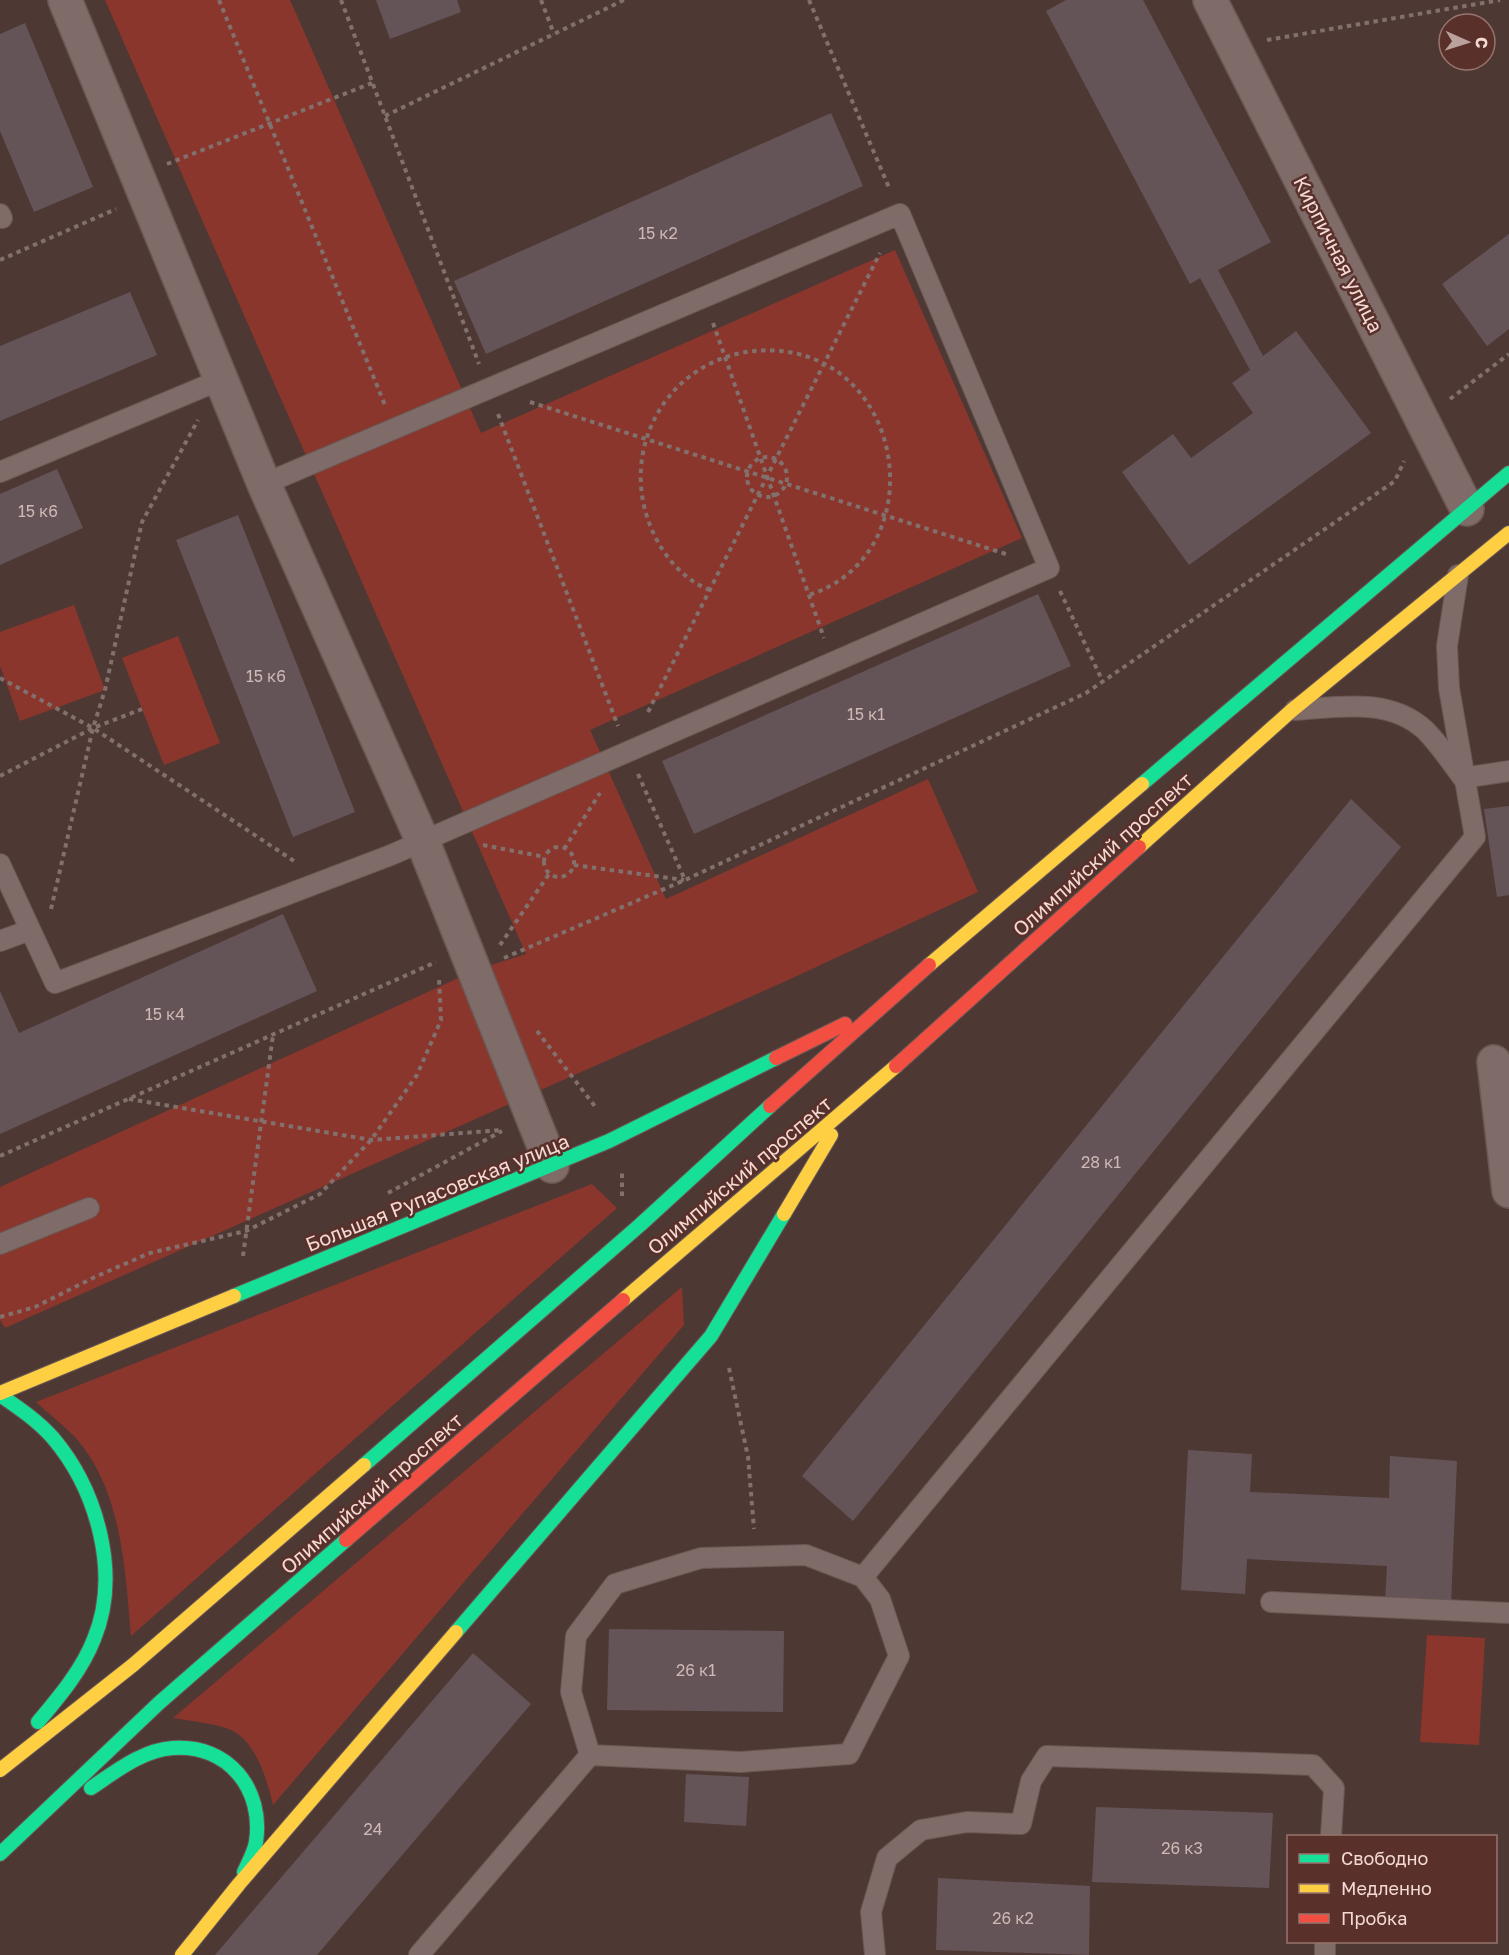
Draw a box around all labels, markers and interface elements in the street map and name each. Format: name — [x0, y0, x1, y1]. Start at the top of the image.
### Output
north arrow — [1437, 12, 1497, 72]
text: С — [1472, 37, 1492, 49]
street label: Кирпичная улица — [1289, 172, 1389, 336]
house number: 15 к2 — [638, 223, 678, 243]
house number: 15 к6 — [18, 501, 58, 521]
house number: 15 к6 — [246, 666, 286, 686]
house number: 15 к1 — [847, 704, 885, 724]
street label: Олимпийский проспект — [1007, 767, 1197, 941]
house number: 15 к4 — [145, 1004, 185, 1024]
street label: Олимпийский проспект — [642, 1091, 836, 1259]
street label: Большая Рупасовская улица — [302, 1128, 572, 1256]
house number: 28 к1 — [1081, 1152, 1121, 1172]
street label: Олимпийский проспект — [275, 1407, 467, 1578]
house number: 26 к1 — [676, 1660, 716, 1680]
house number: 24 — [363, 1819, 383, 1839]
legend — [1287, 1835, 1497, 1943]
house number: 26 к3 — [1161, 1838, 1203, 1858]
text: Свободно — [1341, 1847, 1428, 1869]
text: Медленно — [1341, 1877, 1432, 1899]
text: Пробка — [1341, 1907, 1407, 1929]
house number: 26 к2 — [992, 1908, 1034, 1928]

